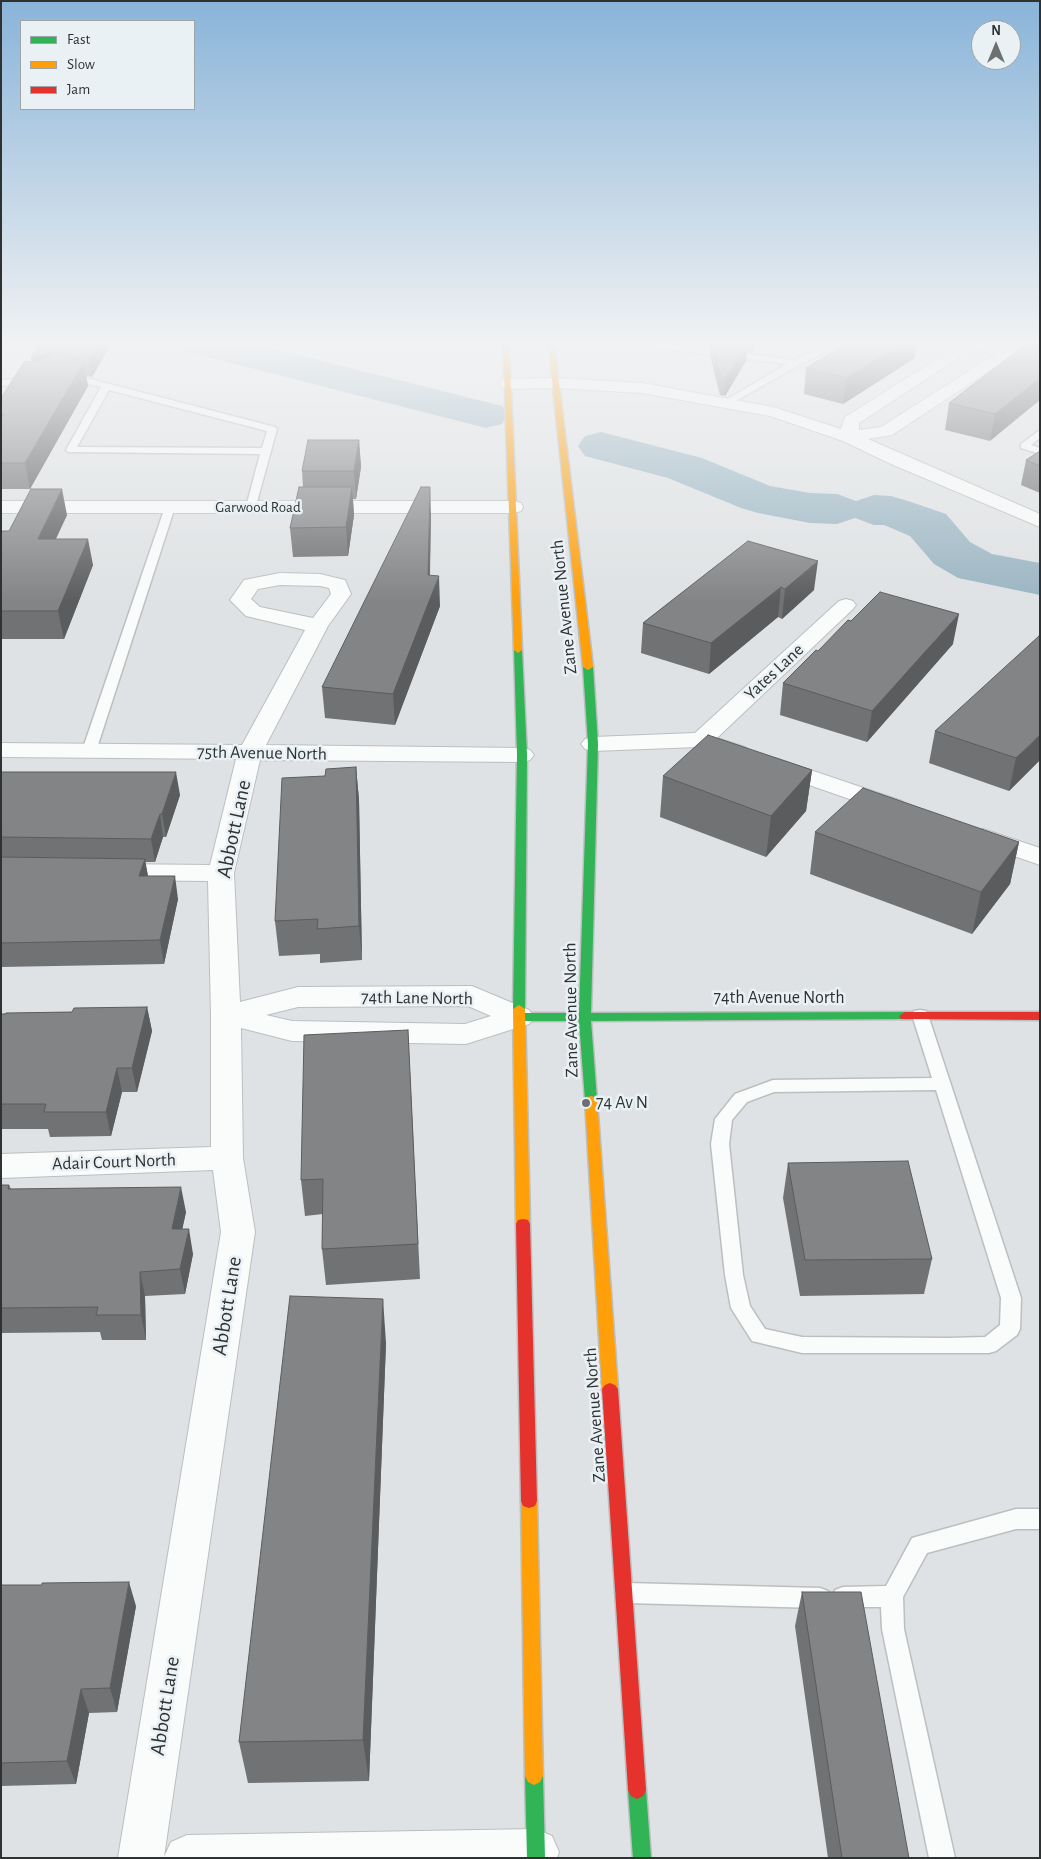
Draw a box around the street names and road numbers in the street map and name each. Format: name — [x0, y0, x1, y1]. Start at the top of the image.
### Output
street label: Garwood Road — [215, 498, 301, 516]
street label: Zane Avenue North — [546, 539, 582, 675]
street label: Yates Lane — [740, 639, 808, 705]
street label: 75th Avenue North — [197, 741, 327, 765]
street label: Abbott Lane — [211, 778, 257, 880]
street label: Zane Avenue North — [559, 942, 583, 1078]
street label: 74th Lane North — [361, 986, 473, 1010]
street label: 74th Avenue North — [713, 987, 845, 1009]
street label: Adair Court North — [52, 1149, 176, 1175]
street label: Abbott Lane — [207, 1255, 247, 1357]
street label: Zane Avenue North — [580, 1347, 610, 1483]
street label: Abbott Lane — [145, 1655, 185, 1757]

